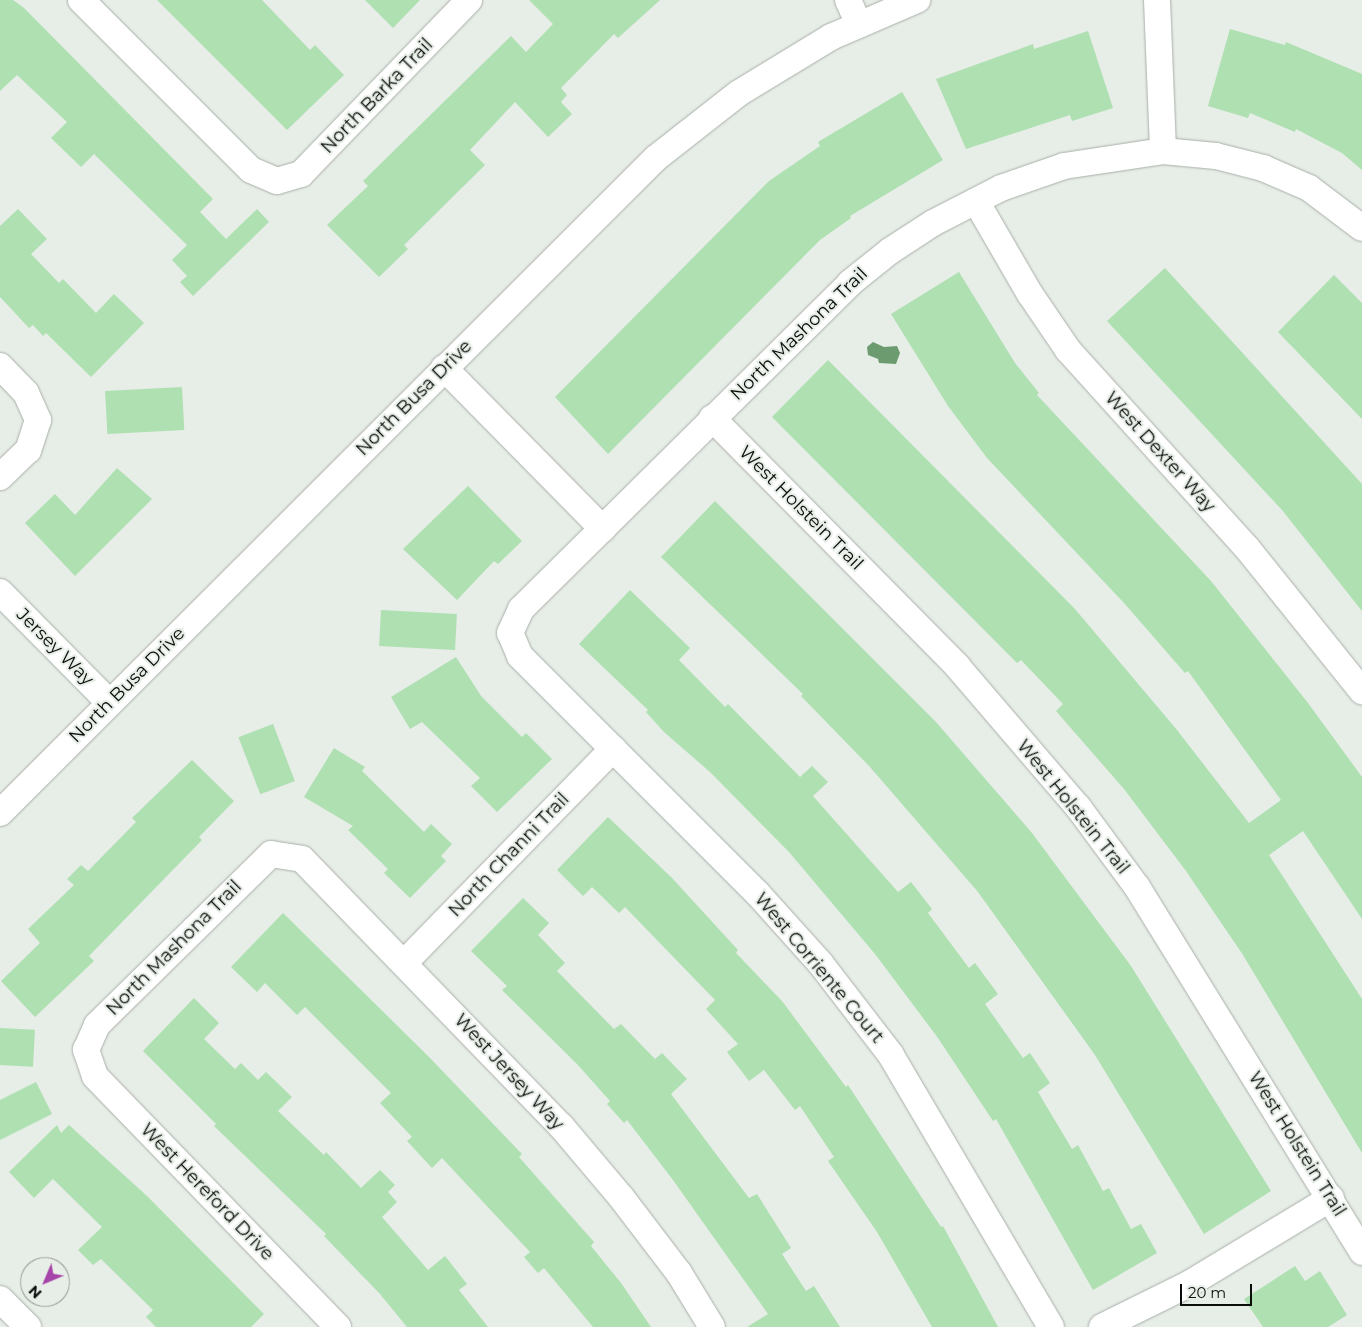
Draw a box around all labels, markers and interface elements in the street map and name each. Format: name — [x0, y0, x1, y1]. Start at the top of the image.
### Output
street label: North Barka Trail — [317, 34, 437, 158]
street label: North Mashona Trail — [726, 263, 872, 405]
street label: North Busa Drive — [352, 336, 476, 460]
street label: West Dexter Way — [1100, 387, 1220, 517]
street label: West Holstein Trail — [734, 441, 868, 575]
street label: Jersey Way — [12, 604, 98, 690]
street label: North Busa Drive — [65, 623, 189, 747]
street label: West Holstein Trail — [1012, 735, 1134, 879]
street label: North Channi Trail — [444, 789, 574, 921]
street label: North Mashona Trail — [102, 876, 246, 1020]
street label: West Corriente Court — [750, 888, 888, 1048]
street label: West Jersey Way — [450, 1009, 568, 1135]
street label: West Holstein Trail — [1244, 1068, 1350, 1220]
street label: West Hereford Drive — [136, 1119, 278, 1265]
north arrow — [20, 1257, 70, 1307]
scale bar — [1182, 1274, 1254, 1306]
text: N — [25, 1282, 45, 1302]
text: 20 m — [1188, 1283, 1226, 1302]

